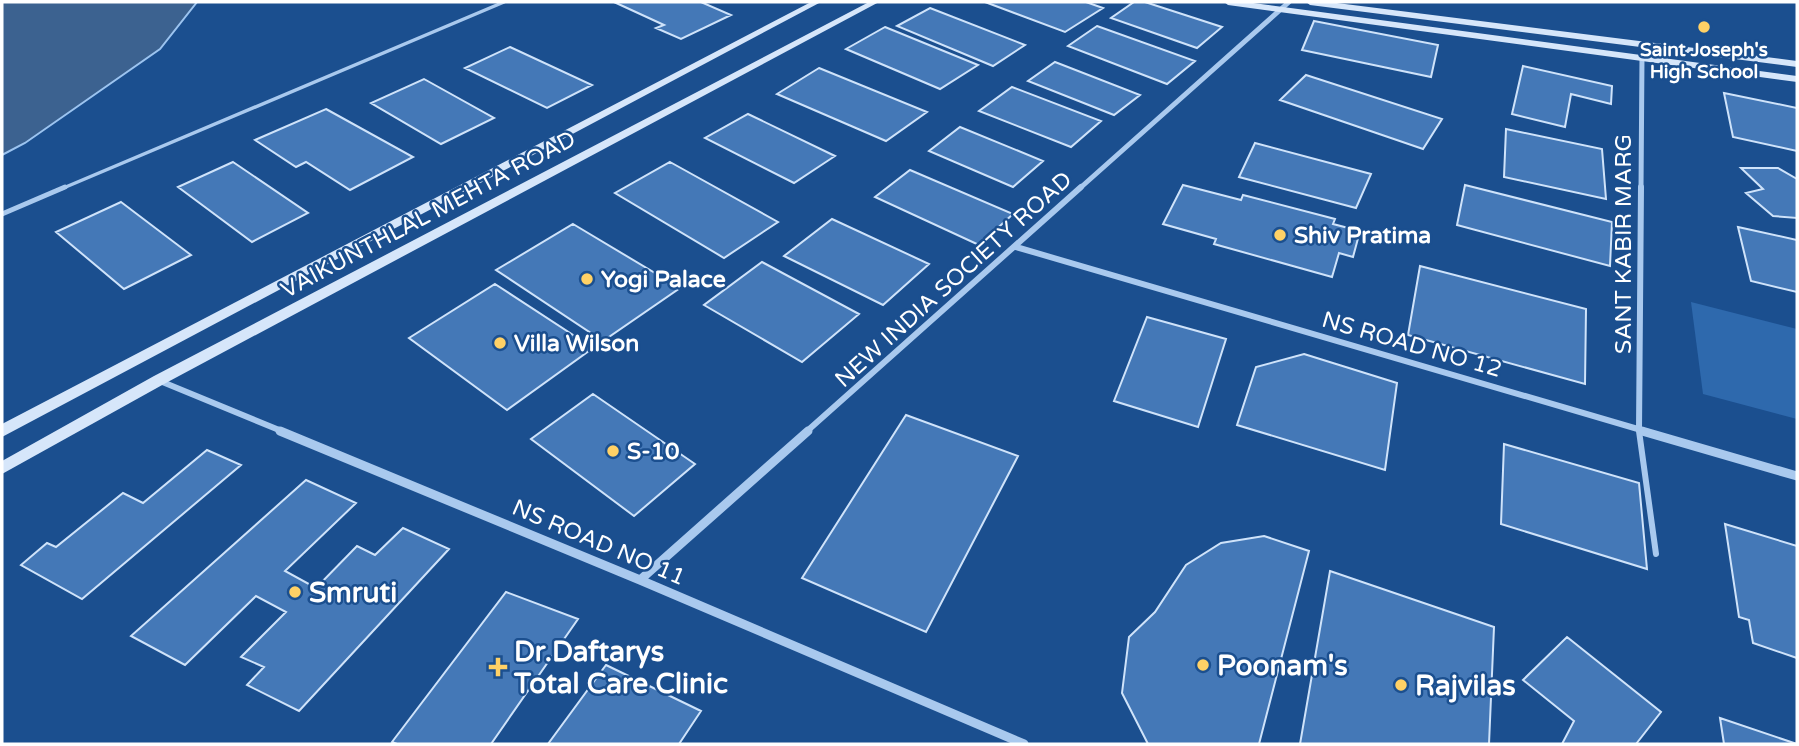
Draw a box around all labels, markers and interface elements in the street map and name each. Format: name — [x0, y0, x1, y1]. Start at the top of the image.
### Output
marker: Saint Joseph's High School — [1696, 19, 1712, 35]
place label: Saint Joseph's High School — [1640, 39, 1768, 84]
street label: VAIKUNTHLAL MEHTA ROAD — [276, 125, 581, 305]
street label: SANT KABIR MARG — [1610, 134, 1638, 354]
street label: NEW INDIA SOCIETY ROAD — [829, 166, 1078, 394]
place label: Shiv Pratima — [1294, 222, 1431, 250]
marker: Shiv Pratima — [1272, 227, 1288, 243]
place label: Yogi Palace — [601, 266, 726, 294]
marker: Yogi Palace — [579, 271, 595, 287]
street label: NS ROAD NO 12 — [1319, 306, 1505, 384]
place label: Villa Wilson — [514, 330, 639, 358]
marker: Villa Wilson — [492, 335, 508, 351]
place label: S-10 — [627, 438, 679, 466]
marker: S-10 — [605, 443, 621, 459]
street label: NS ROAD NO 11 — [508, 494, 690, 592]
place label: Smruti — [309, 576, 397, 610]
marker: Smruti — [287, 584, 303, 600]
place label: Dr.Daftarys Total Care Clinic — [513, 635, 728, 701]
place label: Poonam's — [1217, 649, 1348, 683]
marker: Dr.Daftarys Total Care Clinic — [488, 657, 508, 677]
marker: Poonam's — [1195, 657, 1211, 673]
place label: Rajvilas — [1415, 669, 1516, 703]
marker: Rajvilas — [1393, 677, 1409, 693]

